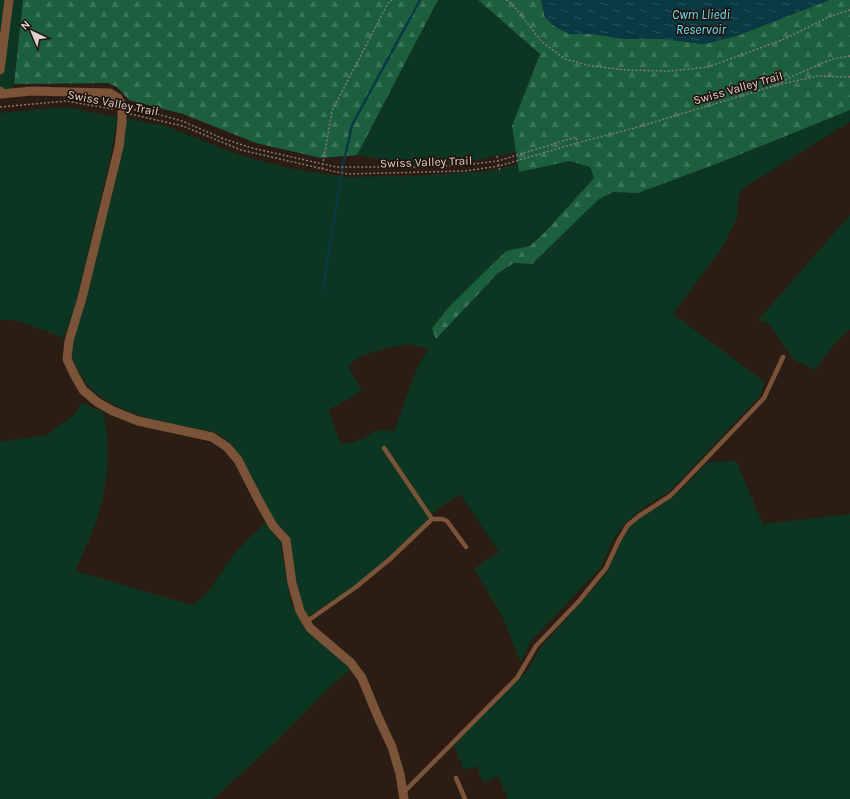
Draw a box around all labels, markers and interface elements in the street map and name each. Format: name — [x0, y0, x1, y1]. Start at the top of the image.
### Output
water label: Cwm Lliedi Reservoir — [672, 7, 731, 37]
north arrow — [12, 12, 52, 52]
text: N — [18, 18, 33, 33]
street label: Swiss Valley Trail — [692, 69, 784, 107]
street label: Swiss Valley Trail — [66, 87, 160, 119]
street label: Swiss Valley Trail — [380, 153, 472, 171]

